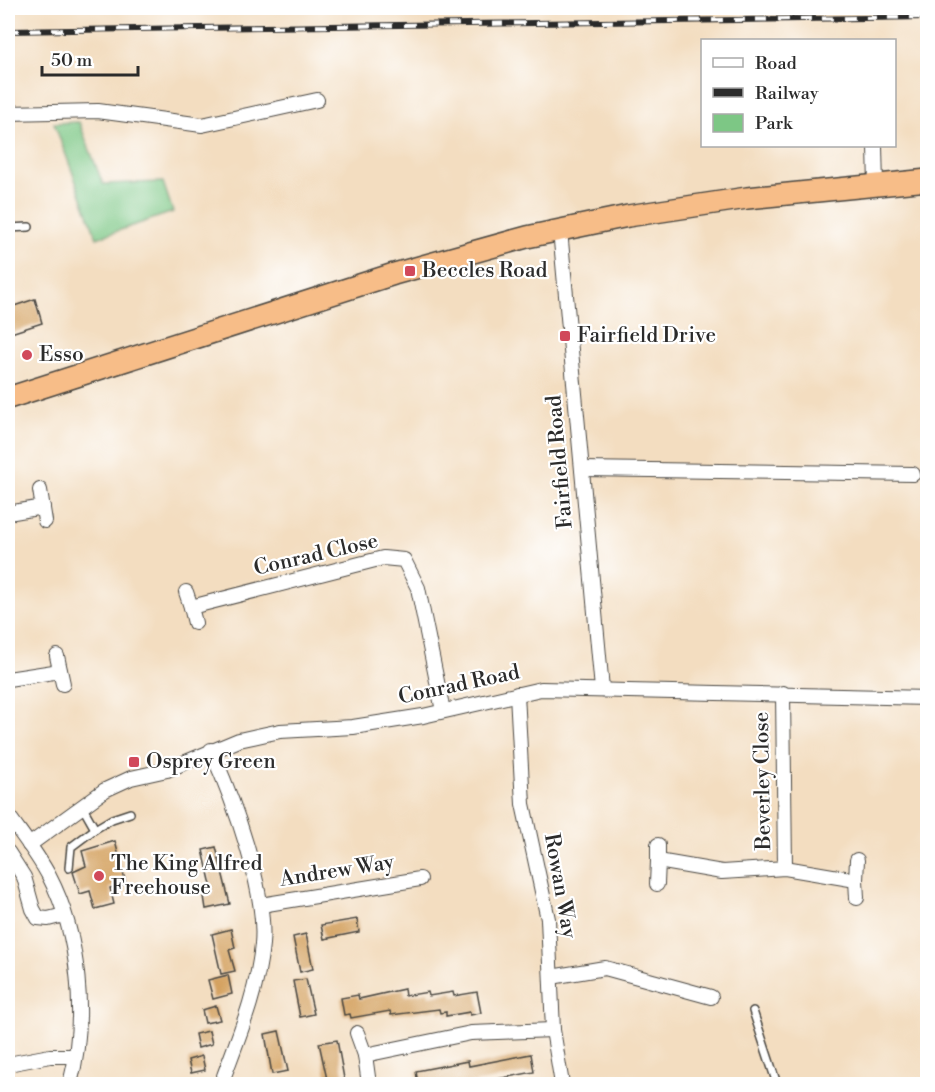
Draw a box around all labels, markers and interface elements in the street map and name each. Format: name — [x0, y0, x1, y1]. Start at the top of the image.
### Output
scale bar — [42, 39, 138, 77]
legend — [701, 39, 896, 147]
text: 50 m — [51, 49, 93, 72]
text: Road — [755, 52, 798, 75]
text: Railway — [755, 82, 819, 105]
text: Park — [755, 112, 794, 135]
place label: Beccles Road — [421, 258, 548, 284]
marker: Beccles Road — [403, 264, 417, 278]
place label: Fairfield Drive — [577, 323, 716, 349]
marker: Fairfield Drive — [558, 329, 572, 343]
place label: Esso — [39, 342, 84, 368]
marker: Esso — [20, 348, 34, 362]
street label: Fairfield Road — [541, 394, 579, 530]
street label: Conrad Close — [251, 528, 381, 582]
street label: Conrad Road — [396, 659, 522, 711]
street label: Beverley Close — [749, 712, 777, 851]
place label: Osprey Green — [146, 749, 276, 775]
marker: Osprey Green — [127, 755, 141, 769]
street label: Rowan Way — [538, 831, 582, 941]
street label: Andrew Way — [277, 849, 397, 893]
place label: The King Alfred Freehouse — [111, 851, 263, 901]
marker: The King Alfred Freehouse — [92, 869, 106, 883]

